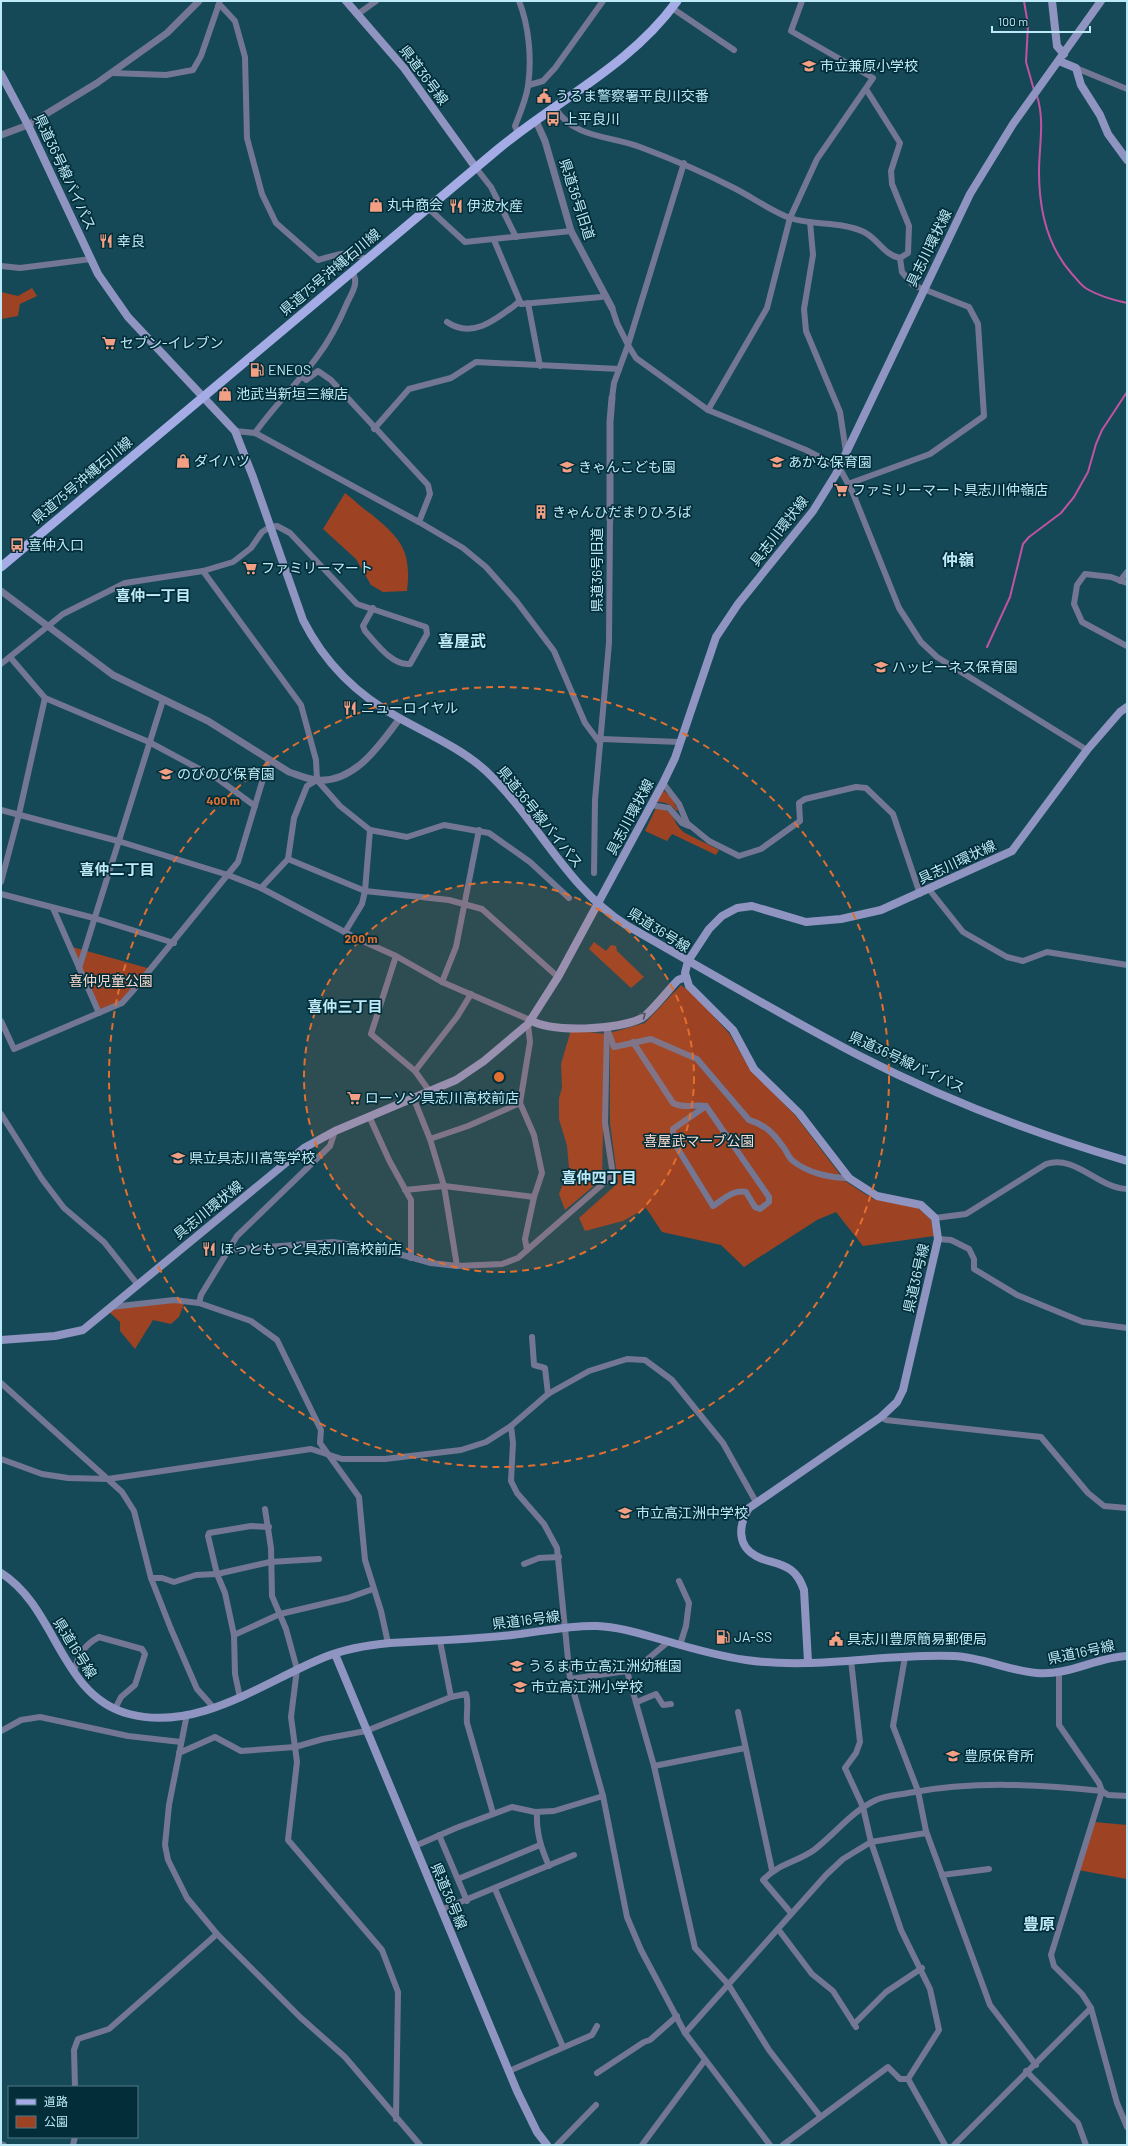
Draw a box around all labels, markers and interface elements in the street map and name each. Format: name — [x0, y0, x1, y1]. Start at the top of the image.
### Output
scale bar — [992, 8, 1090, 34]
text: 100 m — [998, 14, 1028, 28]
street label: 県道36号線 — [396, 41, 452, 108]
place label: 市立兼原小学校 — [820, 57, 918, 74]
school or university icon: 市立兼原小学校 — [801, 58, 817, 74]
place label: うるま警察署平良川交番 — [555, 87, 709, 104]
public building icon: うるま警察署平良川交番 — [536, 88, 552, 104]
place label: 上平良川 — [564, 110, 620, 127]
street label: 県道36号線バイパス — [31, 111, 100, 233]
bus stop icon: 上平良川 — [545, 111, 561, 127]
street label: 県道36号旧道 — [556, 156, 599, 242]
place label: 丸中商会 — [387, 196, 443, 213]
shop icon: 丸中商会 — [368, 197, 384, 213]
place label: 伊波水産 — [467, 197, 523, 214]
restaurant icon: 伊波水産 — [448, 198, 464, 214]
street label: 具志川環状線 — [902, 206, 955, 289]
street label: 県道75号沖縄石川線 — [276, 225, 383, 319]
place label: 幸良 — [117, 232, 145, 249]
restaurant icon: 幸良 — [98, 233, 114, 249]
place label: セブン-イレブン — [120, 334, 224, 351]
supermarket icon: セブン-イレブン — [101, 335, 117, 351]
place label: ENEOS — [268, 361, 311, 378]
fuel station icon: ENEOS — [249, 362, 265, 378]
place label: 池武当新垣三線店 — [236, 385, 348, 402]
shop icon: 池武当新垣三線店 — [217, 386, 233, 402]
street label: 県道75号沖縄石川線 — [28, 433, 135, 527]
place label: ダイハツ — [194, 452, 250, 469]
shop icon: ダイハツ — [175, 453, 191, 469]
place label: あかな保育園 — [788, 453, 872, 470]
school or university icon: あかな保育園 — [769, 454, 785, 470]
place label: きゃんこども園 — [578, 458, 676, 475]
school or university icon: きゃんこども園 — [559, 459, 575, 475]
place label: ファミリーマート具志川仲嶺店 — [852, 481, 1048, 498]
supermarket icon: ファミリーマート具志川仲嶺店 — [833, 482, 849, 498]
street label: 具志川環状線 — [746, 492, 811, 569]
place label: きゃんひだまりひろば — [552, 503, 692, 520]
building icon: きゃんひだまりひろば — [533, 504, 549, 520]
street label: 県道36号旧道 — [588, 528, 605, 612]
place label: 喜仲入口 — [28, 536, 84, 553]
bus stop icon: 喜仲入口 — [9, 537, 25, 553]
district label: 仲嶺 — [942, 550, 974, 569]
place label: ファミリーマート — [261, 559, 373, 576]
supermarket icon: ファミリーマート — [242, 560, 258, 576]
district label: 喜仲一丁目 — [115, 586, 191, 604]
district label: 喜屋武 — [438, 631, 486, 650]
place label: ハッピーネス保育園 — [892, 658, 1018, 675]
school or university icon: ハッピーネス保育園 — [873, 659, 889, 675]
place label: ニューロイヤル — [361, 699, 459, 716]
restaurant icon: ニューロイヤル — [342, 700, 358, 716]
street label: 県道36号線バイパス — [494, 762, 587, 871]
place label: のびのび保育園 — [177, 765, 275, 782]
school or university icon: のびのび保育園 — [158, 766, 174, 782]
street label: 具志川環状線 — [602, 776, 657, 858]
text: 400 m — [206, 793, 240, 807]
street label: 具志川環状線 — [915, 836, 998, 887]
district label: 喜仲二丁目 — [79, 860, 155, 878]
street label: 県道36号線 — [625, 904, 694, 955]
text: 200 m — [345, 931, 377, 945]
park label: 喜仲児童公園 — [69, 972, 153, 989]
district label: 喜仲三丁目 — [307, 997, 383, 1015]
one-way arrow — [639, 1012, 646, 1019]
street label: 県道36号線バイパス — [846, 1027, 968, 1096]
centre of rings — [492, 1070, 506, 1084]
place label: ローソン具志川高校前店 — [365, 1089, 519, 1106]
supermarket icon: ローソン具志川高校前店 — [346, 1090, 362, 1106]
park label: 喜屋武マーブ公園 — [643, 1132, 755, 1149]
place label: 県立具志川高等学校 — [189, 1149, 315, 1166]
school or university icon: 県立具志川高等学校 — [170, 1150, 186, 1166]
district label: 喜仲四丁目 — [561, 1168, 637, 1186]
street label: 具志川環状線 — [170, 1177, 246, 1243]
place label: ほっともっと具志川高校前店 — [220, 1240, 402, 1257]
restaurant icon: ほっともっと具志川高校前店 — [201, 1241, 217, 1257]
street label: 県道36号線 — [899, 1242, 932, 1314]
place label: 市立高江洲中学校 — [636, 1504, 748, 1521]
school or university icon: 市立高江洲中学校 — [617, 1505, 633, 1521]
street label: 県道16号線 — [491, 1607, 561, 1632]
street label: 県道16号線 — [50, 1614, 101, 1681]
place label: JA-SS — [734, 1628, 772, 1645]
fuel station icon: JA-SS — [715, 1629, 731, 1645]
place label: 具志川豊原簡易郵便局 — [847, 1630, 987, 1647]
public building icon: 具志川豊原簡易郵便局 — [828, 1631, 844, 1647]
street label: 県道16号線 — [1046, 1636, 1116, 1667]
place label: うるま市立高江洲幼稚園 — [528, 1657, 682, 1674]
school or university icon: うるま市立高江洲幼稚園 — [509, 1658, 525, 1674]
place label: 市立高江洲小学校 — [531, 1678, 643, 1695]
school or university icon: 市立高江洲小学校 — [512, 1679, 528, 1695]
place label: 豊原保育所 — [964, 1747, 1034, 1764]
school or university icon: 豊原保育所 — [945, 1748, 961, 1764]
street label: 県道36号線 — [428, 1860, 471, 1932]
district label: 豊原 — [1023, 1914, 1055, 1933]
legend — [8, 2086, 138, 2138]
text: 道路 — [44, 2094, 68, 2108]
text: 公園 — [44, 2114, 68, 2128]

